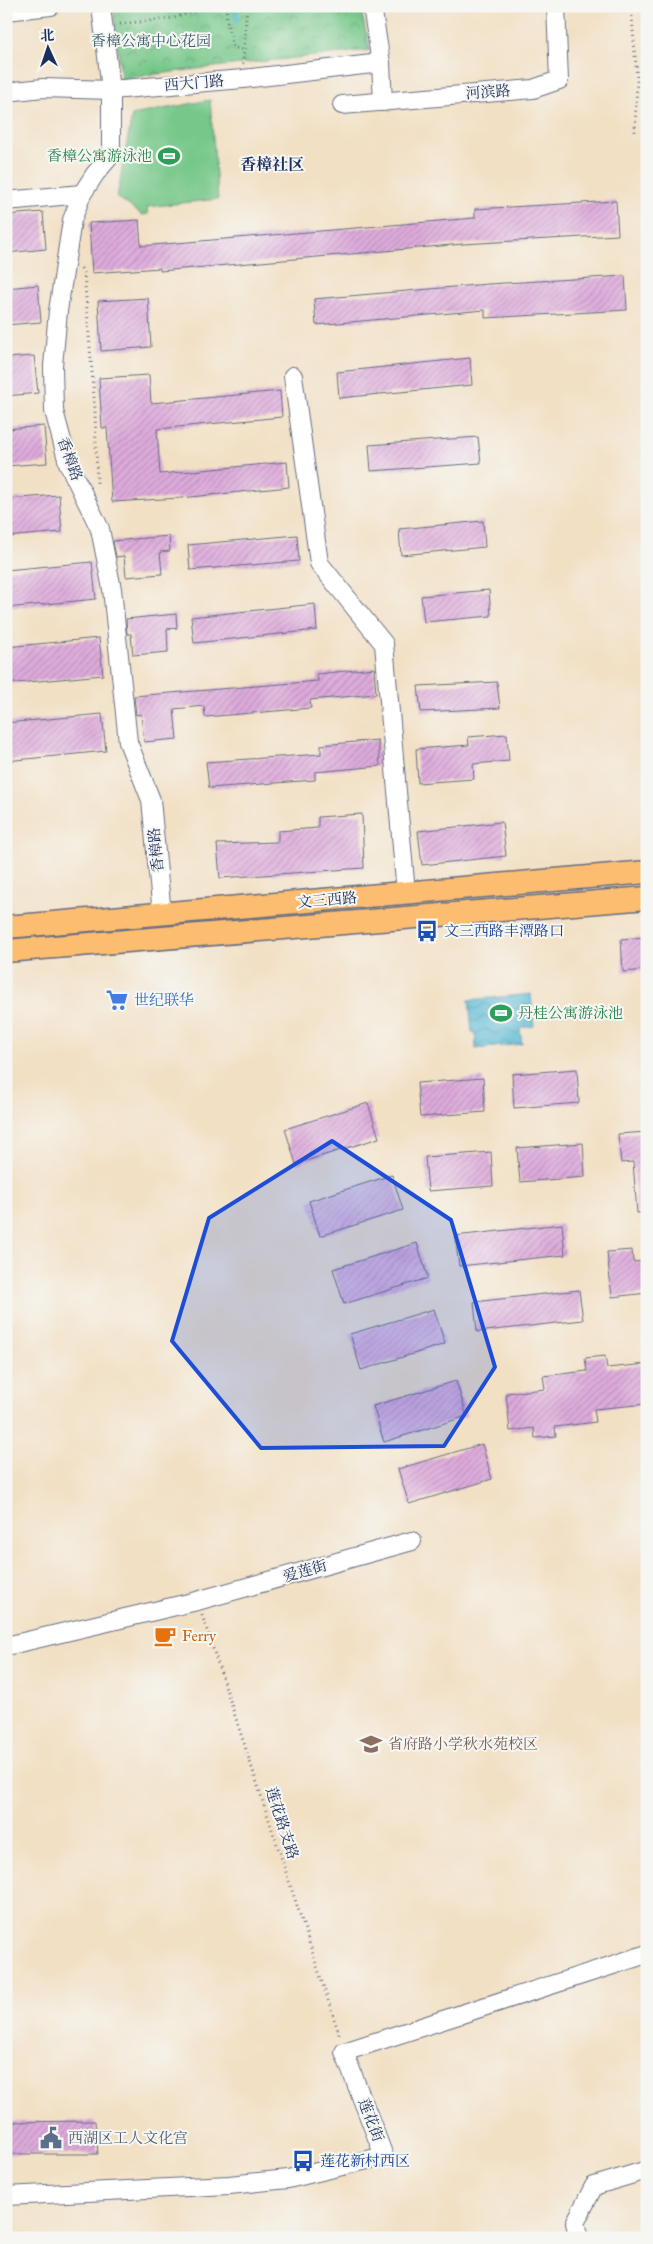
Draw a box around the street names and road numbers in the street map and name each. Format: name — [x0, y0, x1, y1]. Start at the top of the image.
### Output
street label: 西大门路 — [163, 71, 225, 95]
street label: 河滨路 — [465, 81, 511, 103]
street label: 香樟路 — [54, 435, 86, 483]
street label: 香樟路 — [145, 827, 167, 873]
street label: 文三西路 — [296, 888, 358, 912]
street label: 爱莲街 — [281, 1556, 329, 1586]
street label: 莲花路支路 — [262, 1785, 302, 1861]
street label: 莲花街 — [355, 2096, 387, 2144]

